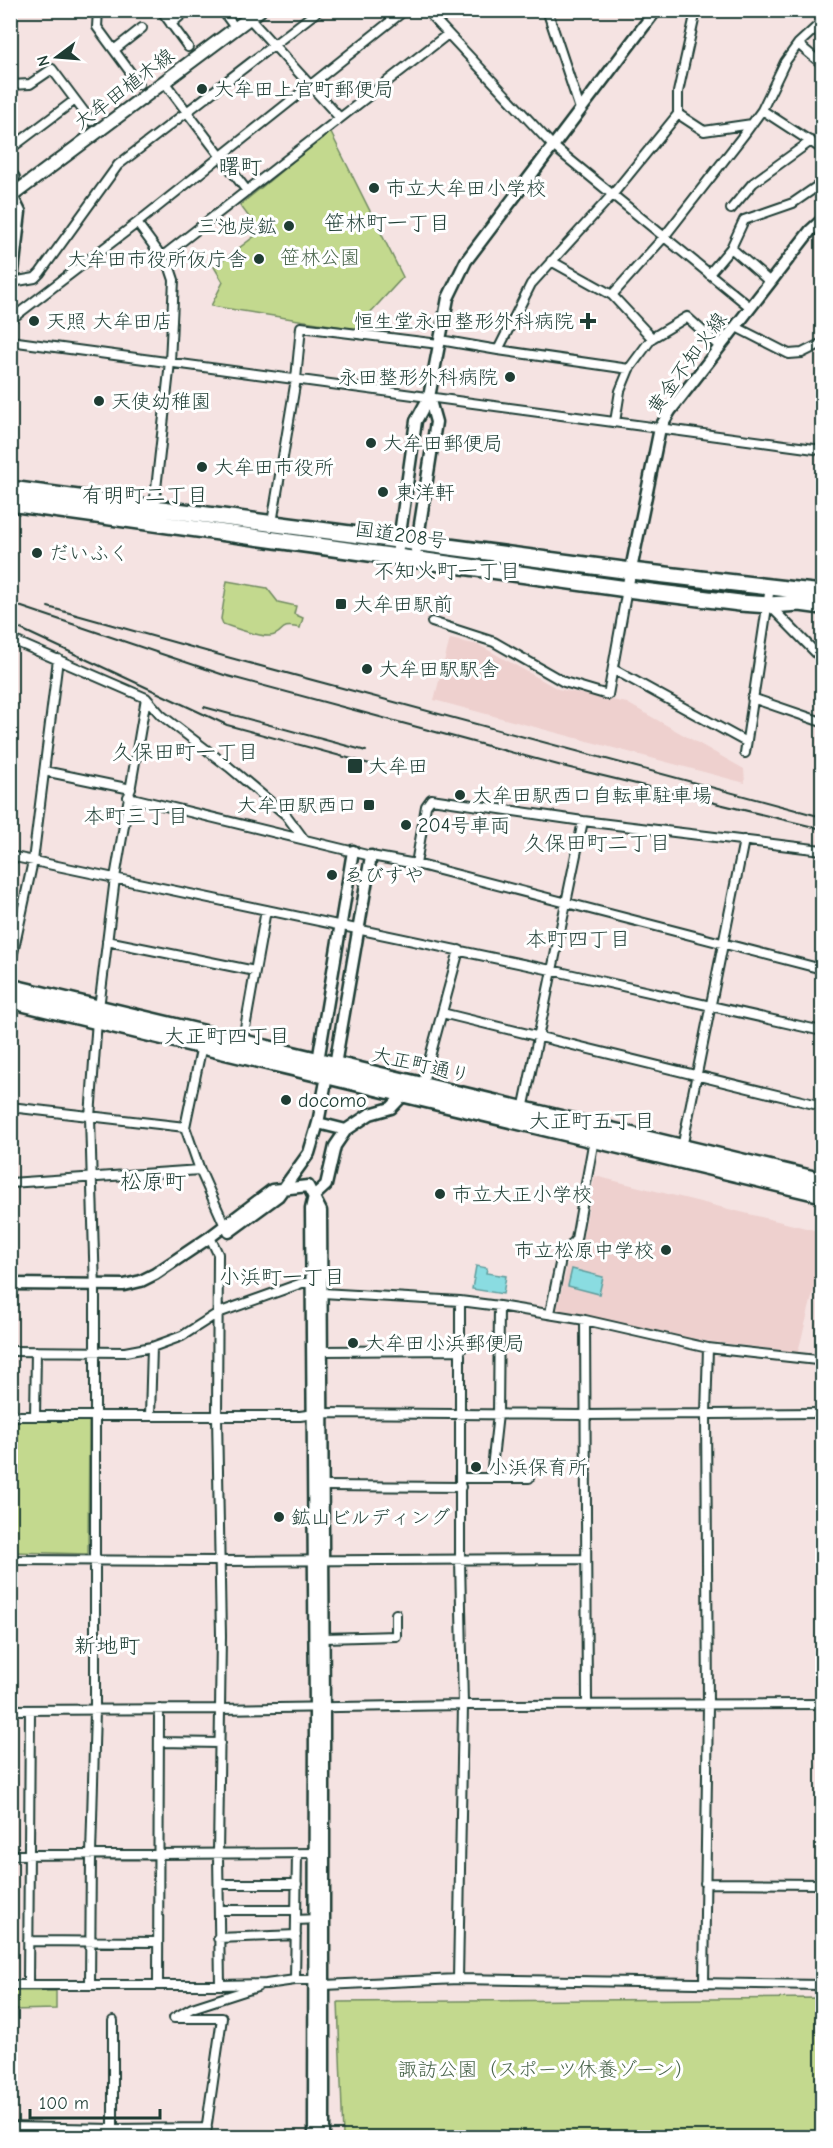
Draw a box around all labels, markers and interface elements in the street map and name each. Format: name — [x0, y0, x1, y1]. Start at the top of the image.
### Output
north arrow — [27, 27, 87, 87]
street label: 大牟田植木線 — [69, 44, 179, 134]
text: N — [33, 53, 54, 68]
place label: 大牟田上官町郵便局 — [214, 78, 394, 101]
marker: 大牟田上官町郵便局 — [195, 82, 209, 96]
district label: 曙町 — [218, 154, 262, 180]
place label: 市立大牟田小学校 — [386, 177, 546, 200]
marker: 市立大牟田小学校 — [367, 181, 381, 195]
district label: 笹林町一丁目 — [324, 211, 450, 235]
place label: 三池炭鉱 — [197, 215, 277, 238]
marker: 三池炭鉱 — [282, 219, 296, 233]
park label: 笹林公園 — [280, 246, 360, 269]
place label: 大牟田市役所仮庁舎 — [67, 248, 247, 271]
marker: 大牟田市役所仮庁舎 — [252, 252, 266, 266]
street label: 黄金不知火線 — [642, 308, 732, 418]
place label: 天照 大牟田店 — [46, 310, 173, 333]
place label: 恒生堂永田整形外科病院 — [354, 310, 574, 333]
marker: 恒生堂永田整形外科病院 — [579, 312, 597, 330]
marker: 天照 大牟田店 — [27, 314, 41, 328]
place label: 永田整形外科病院 — [338, 366, 498, 389]
marker: 永田整形外科病院 — [503, 370, 517, 384]
place label: 天使幼稚園 — [111, 390, 211, 413]
marker: 天使幼稚園 — [92, 394, 106, 408]
place label: 大牟田郵便局 — [383, 432, 503, 455]
marker: 大牟田郵便局 — [364, 436, 378, 450]
place label: 大牟田市役所 — [214, 456, 334, 479]
marker: 大牟田市役所 — [195, 460, 209, 474]
place label: 東洋軒 — [395, 481, 455, 504]
district label: 有明町二丁目 — [82, 483, 208, 507]
marker: 東洋軒 — [376, 485, 390, 499]
street label: 国道208号 — [353, 517, 449, 553]
place label: だいふく — [49, 542, 129, 565]
marker: だいふく — [30, 546, 44, 560]
district label: 不知火町一丁目 — [374, 559, 521, 583]
place label: 大牟田駅前 — [353, 593, 453, 616]
marker: 大牟田駅前 — [334, 597, 348, 611]
place label: 大牟田駅駅舎 — [379, 658, 499, 681]
marker: 大牟田駅駅舎 — [360, 662, 374, 676]
district label: 久保田町一丁目 — [112, 740, 259, 764]
place label: 大牟田 — [368, 755, 428, 778]
marker: 大牟田 — [346, 757, 364, 775]
place label: 大牟田駅西口自転車駐車場 — [472, 784, 712, 807]
marker: 大牟田駅西口自転車駐車場 — [453, 788, 467, 802]
place label: 大牟田駅西口 — [237, 794, 357, 817]
marker: 大牟田駅西口 — [362, 798, 376, 812]
district label: 本町三丁目 — [84, 804, 189, 828]
place label: 204号車両 — [418, 814, 510, 837]
marker: 204号車両 — [399, 818, 413, 832]
district label: 久保田町二丁目 — [524, 831, 671, 855]
place label: ゑびすや — [344, 864, 424, 887]
marker: ゑびすや — [325, 868, 339, 882]
district label: 本町四丁目 — [526, 927, 631, 951]
district label: 大正町四丁目 — [164, 1024, 290, 1048]
street label: 大正町通り — [370, 1043, 472, 1087]
place label: docomo — [298, 1089, 367, 1112]
marker: docomo — [279, 1093, 293, 1107]
district label: 大正町五丁目 — [529, 1109, 655, 1133]
district label: 松原町 — [120, 1169, 186, 1195]
place label: 市立大正小学校 — [452, 1183, 592, 1206]
marker: 市立大正小学校 — [433, 1187, 447, 1201]
place label: 市立松原中学校 — [514, 1239, 654, 1262]
marker: 市立松原中学校 — [659, 1243, 673, 1257]
district label: 小浜町一丁目 — [219, 1265, 345, 1289]
place label: 大牟田小浜郵便局 — [365, 1332, 525, 1355]
marker: 大牟田小浜郵便局 — [346, 1336, 360, 1350]
place label: 小浜保育所 — [488, 1456, 588, 1479]
marker: 小浜保育所 — [469, 1460, 483, 1474]
place label: 鉱山ビルディング — [291, 1506, 451, 1529]
marker: 鉱山ビルディング — [272, 1510, 286, 1524]
district label: 新地町 — [74, 1633, 140, 1659]
park label: 諏訪公園（スポーツ休養ゾーン） — [398, 2058, 694, 2081]
scale bar — [30, 2082, 160, 2120]
text: 100 m — [39, 2093, 89, 2114]

